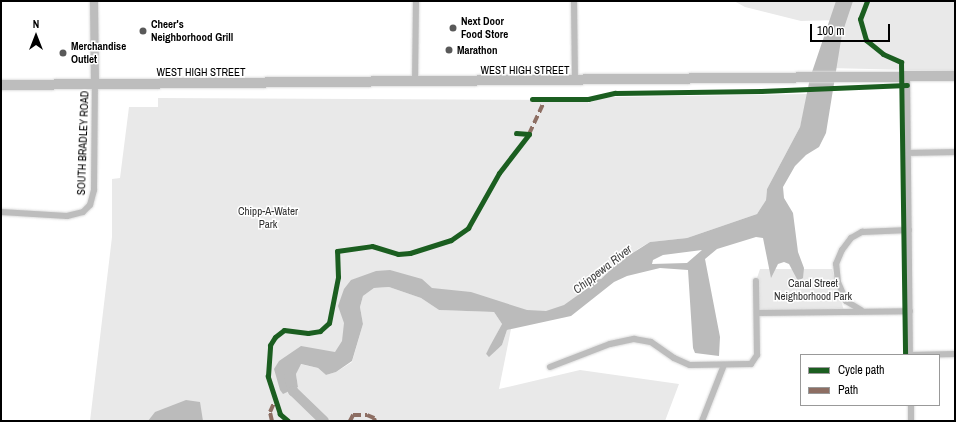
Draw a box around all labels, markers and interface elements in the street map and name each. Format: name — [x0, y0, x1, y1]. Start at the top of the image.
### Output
place label: Next Door Food Store — [461, 15, 508, 41]
north arrow — [16, 16, 56, 56]
scale bar — [812, 16, 892, 42]
text: N — [33, 17, 39, 31]
place label: Cheer's Neighborhood Grill — [151, 18, 233, 44]
marker: Next Door Food Store — [448, 23, 458, 33]
text: 100 m — [817, 23, 844, 39]
marker: Cheer's Neighborhood Grill — [138, 26, 148, 36]
place label: Merchandise Outlet — [71, 40, 126, 66]
place label: Marathon — [457, 43, 498, 57]
marker: Marathon — [444, 45, 454, 55]
marker: Merchandise Outlet — [58, 48, 68, 58]
street label: WEST HIGH STREET — [480, 63, 570, 77]
street label: WEST HIGH STREET — [156, 65, 246, 79]
street label: SOUTH BRADLEY ROAD — [75, 90, 91, 196]
park label: Chipp-A-Water Park — [238, 205, 298, 231]
water label: Chippewa River — [571, 243, 635, 297]
park label: Canal Street Neighborhood Park — [774, 277, 852, 303]
legend — [800, 354, 940, 406]
text: Cycle path — [838, 362, 885, 378]
text: Path — [838, 382, 858, 398]

